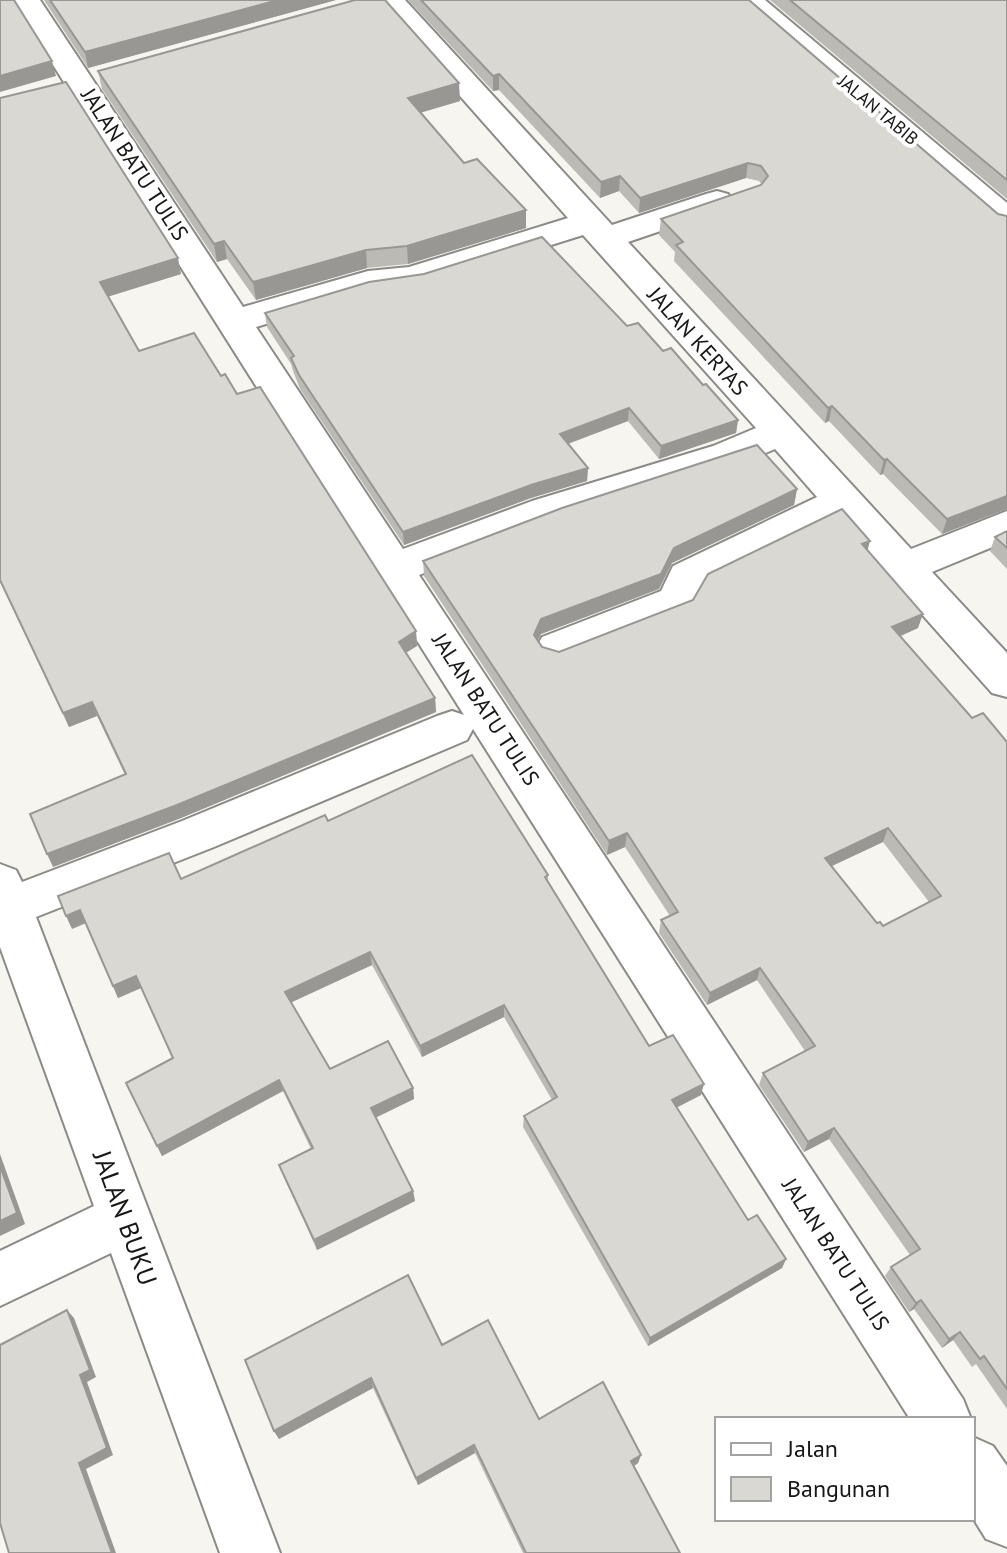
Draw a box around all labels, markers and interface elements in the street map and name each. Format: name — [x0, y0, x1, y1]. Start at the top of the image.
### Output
street label: JALAN TABIB — [833, 69, 923, 150]
street label: JALAN BATU TULIS — [75, 82, 195, 246]
street label: JALAN KERTAS — [641, 280, 754, 401]
street label: JALAN BATU TULIS — [426, 627, 546, 791]
street label: JALAN BUKU — [86, 1145, 165, 1290]
street label: JALAN BATU TULIS — [776, 1172, 896, 1336]
legend — [715, 1417, 975, 1521]
text: Jalan — [786, 1433, 838, 1464]
text: Bangunan — [787, 1473, 890, 1504]

